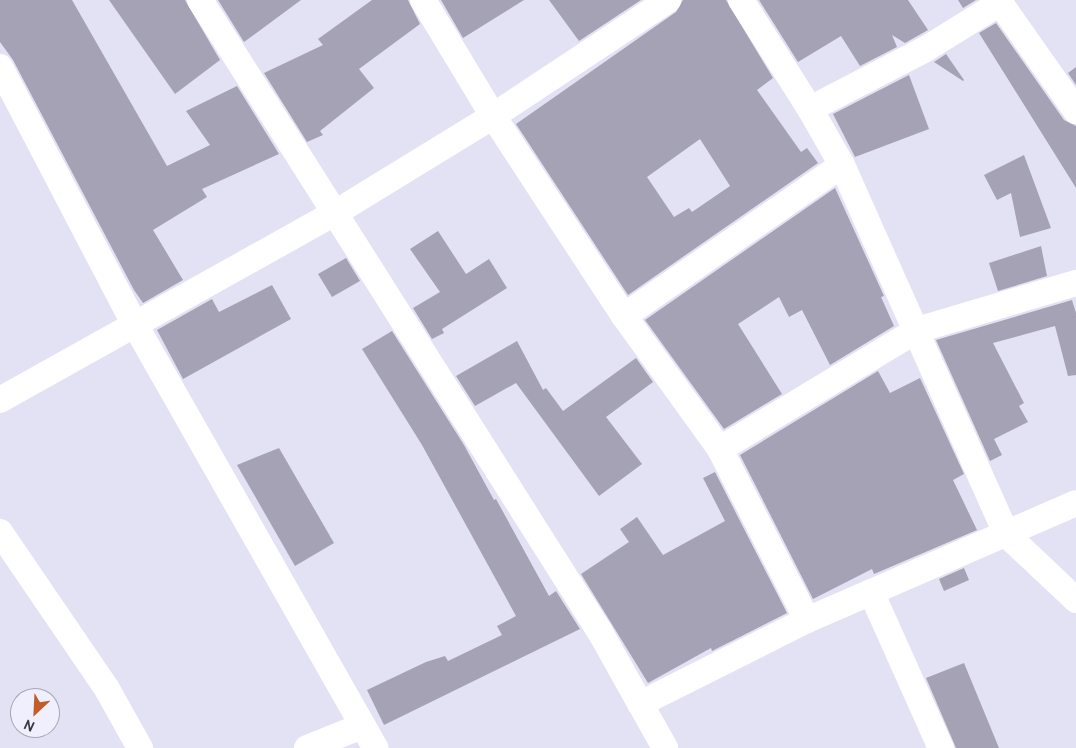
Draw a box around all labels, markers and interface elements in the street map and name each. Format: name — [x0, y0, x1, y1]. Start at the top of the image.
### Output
north arrow — [10, 688, 60, 738]
text: N — [21, 715, 37, 736]

